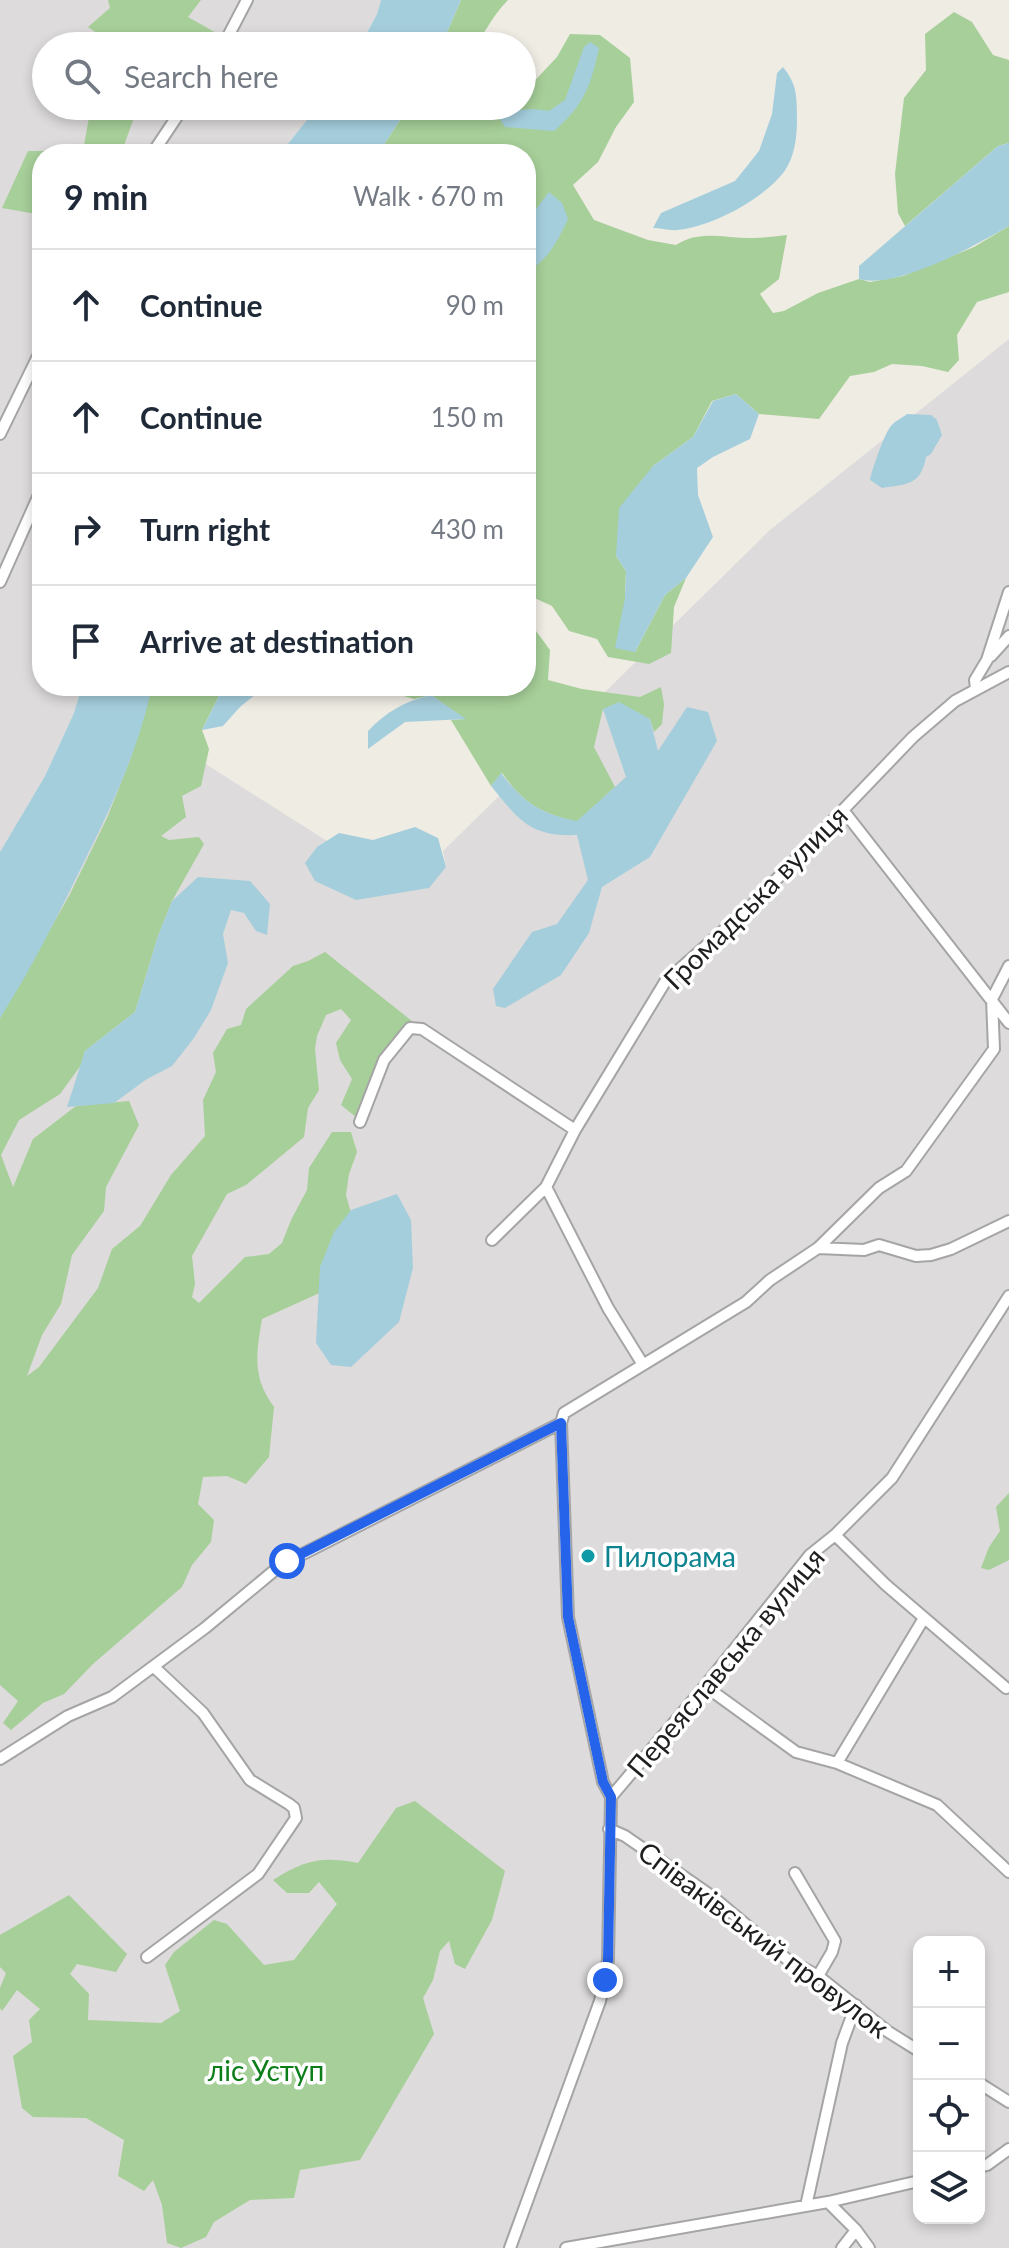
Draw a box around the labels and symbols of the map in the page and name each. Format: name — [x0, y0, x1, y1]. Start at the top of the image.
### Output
street label: Громадська вулиця — [656, 798, 854, 996]
place label: Пилорама — [604, 1539, 736, 1573]
street label: Переяславська вулиця — [619, 1540, 831, 1784]
route start — [269, 1543, 305, 1579]
marker: Пилорама — [579, 1547, 597, 1565]
street label: Співаківський провулок — [632, 1834, 897, 2045]
route end — [587, 1962, 623, 1998]
park label: ліс Уступ — [208, 2053, 324, 2087]

